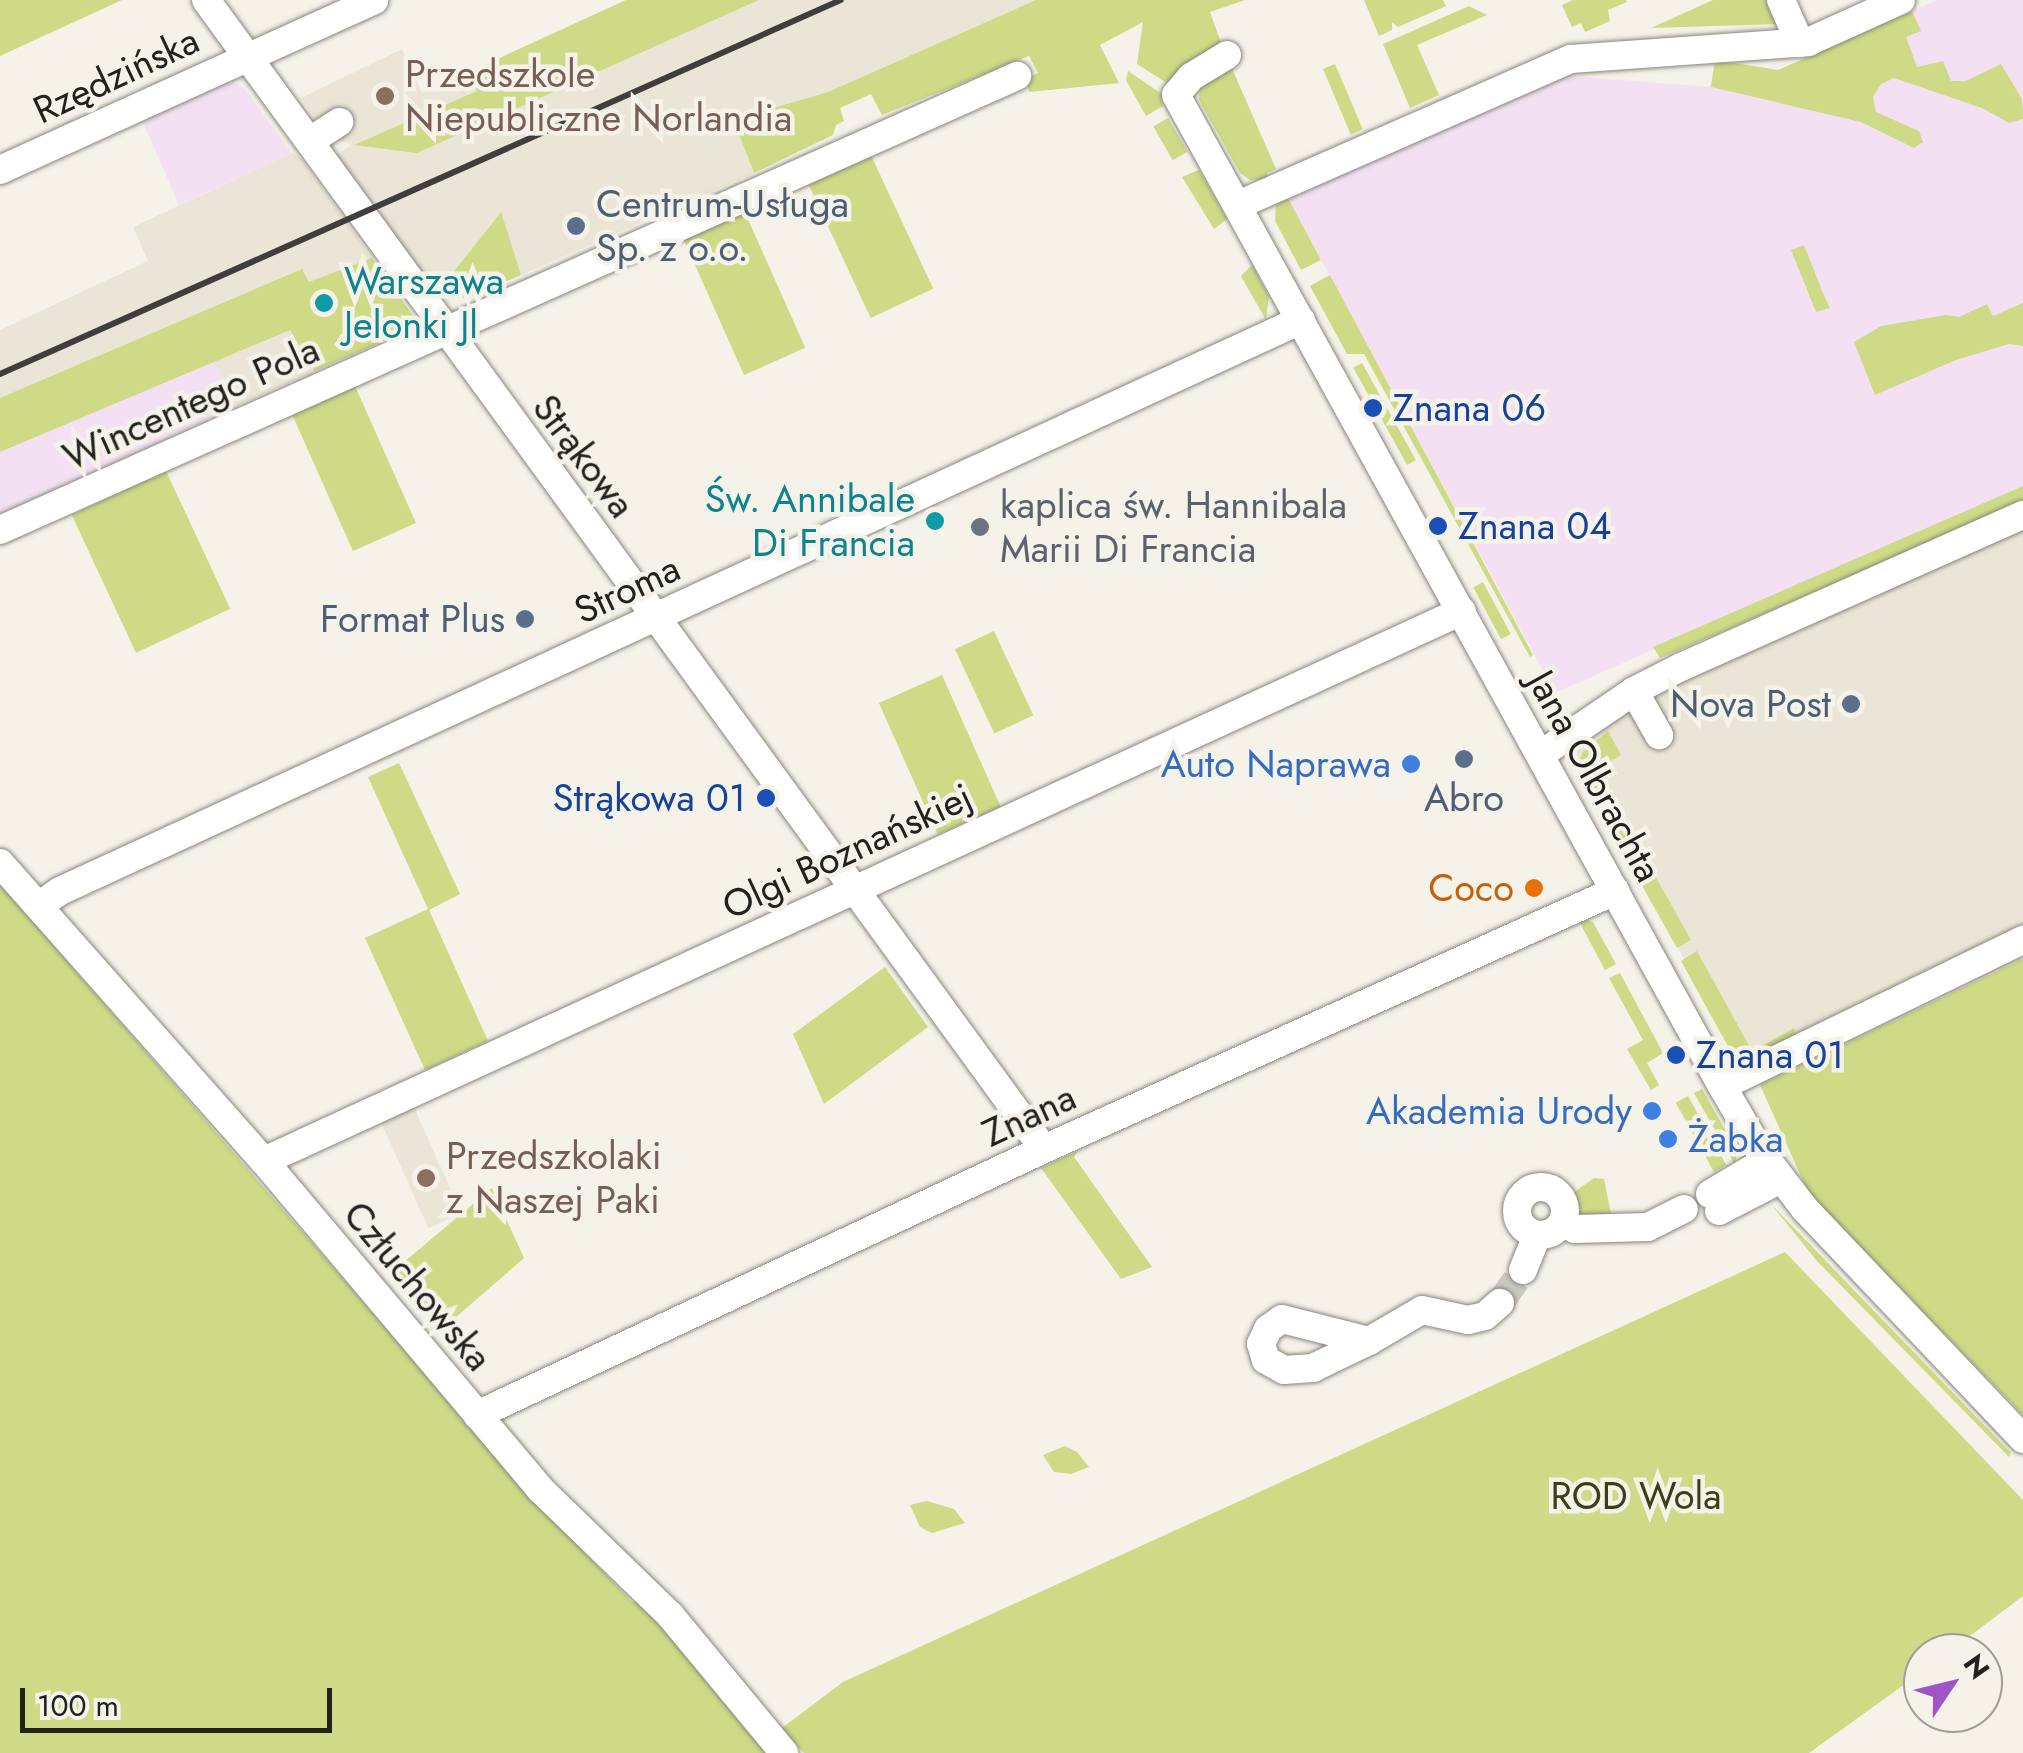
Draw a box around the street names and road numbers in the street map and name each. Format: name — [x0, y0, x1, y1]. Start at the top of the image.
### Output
street label: Rzędzińska — [26, 17, 206, 133]
street label: Wincentego Pola — [56, 326, 326, 480]
street label: Strąkowa — [523, 386, 645, 526]
street label: Stroma — [567, 545, 687, 633]
street label: Jana Olbrachta — [1518, 662, 1672, 890]
street label: Olgi Boznańskiej — [715, 773, 979, 929]
street label: Znana — [975, 1074, 1083, 1156]
street label: Człuchowska — [334, 1192, 502, 1380]

